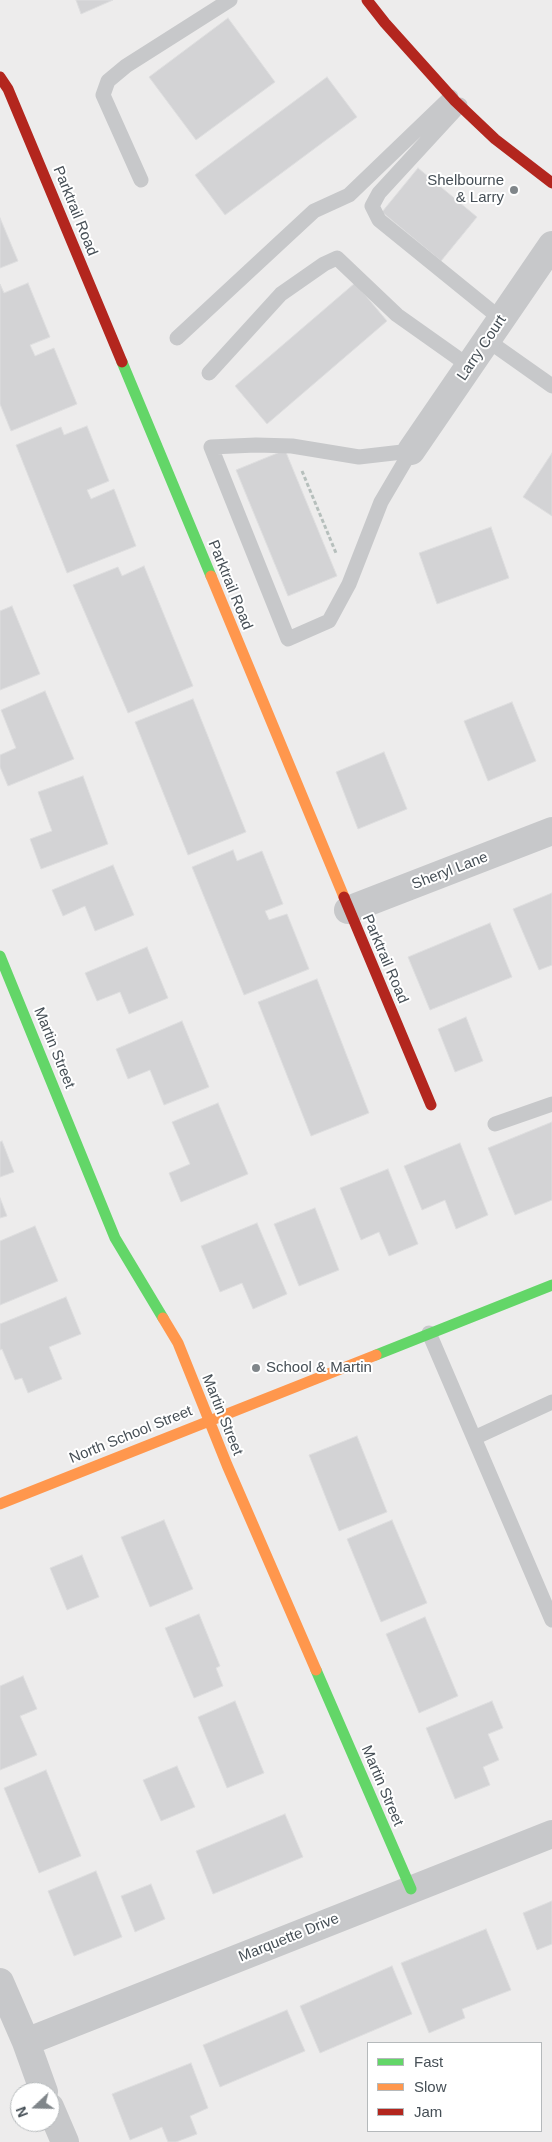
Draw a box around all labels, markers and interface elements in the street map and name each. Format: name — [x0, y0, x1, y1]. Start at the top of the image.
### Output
street label: Parktrail Road — [49, 164, 101, 258]
place label: Shelbourne & Larry — [427, 172, 504, 207]
marker: Shelbourne & Larry — [508, 184, 520, 196]
street label: Larry Court — [454, 312, 510, 384]
street label: Parktrail Road — [204, 538, 256, 632]
street label: Sheryl Lane — [409, 848, 491, 894]
street label: Parktrail Road — [358, 912, 412, 1006]
street label: Martin Street — [30, 1005, 78, 1091]
place label: School & Martin — [266, 1359, 372, 1377]
marker: School & Martin — [250, 1362, 262, 1374]
street label: Martin Street — [198, 1372, 246, 1458]
street label: North School Street — [67, 1402, 195, 1468]
street label: Martin Street — [357, 1743, 407, 1829]
street label: Marquette Drive — [236, 1910, 342, 1966]
legend — [367, 2042, 542, 2132]
text: Fast — [414, 2053, 443, 2070]
text: Slow — [414, 2078, 447, 2095]
north arrow — [10, 2082, 60, 2132]
text: Jam — [414, 2103, 442, 2120]
text: N — [13, 2104, 31, 2120]

